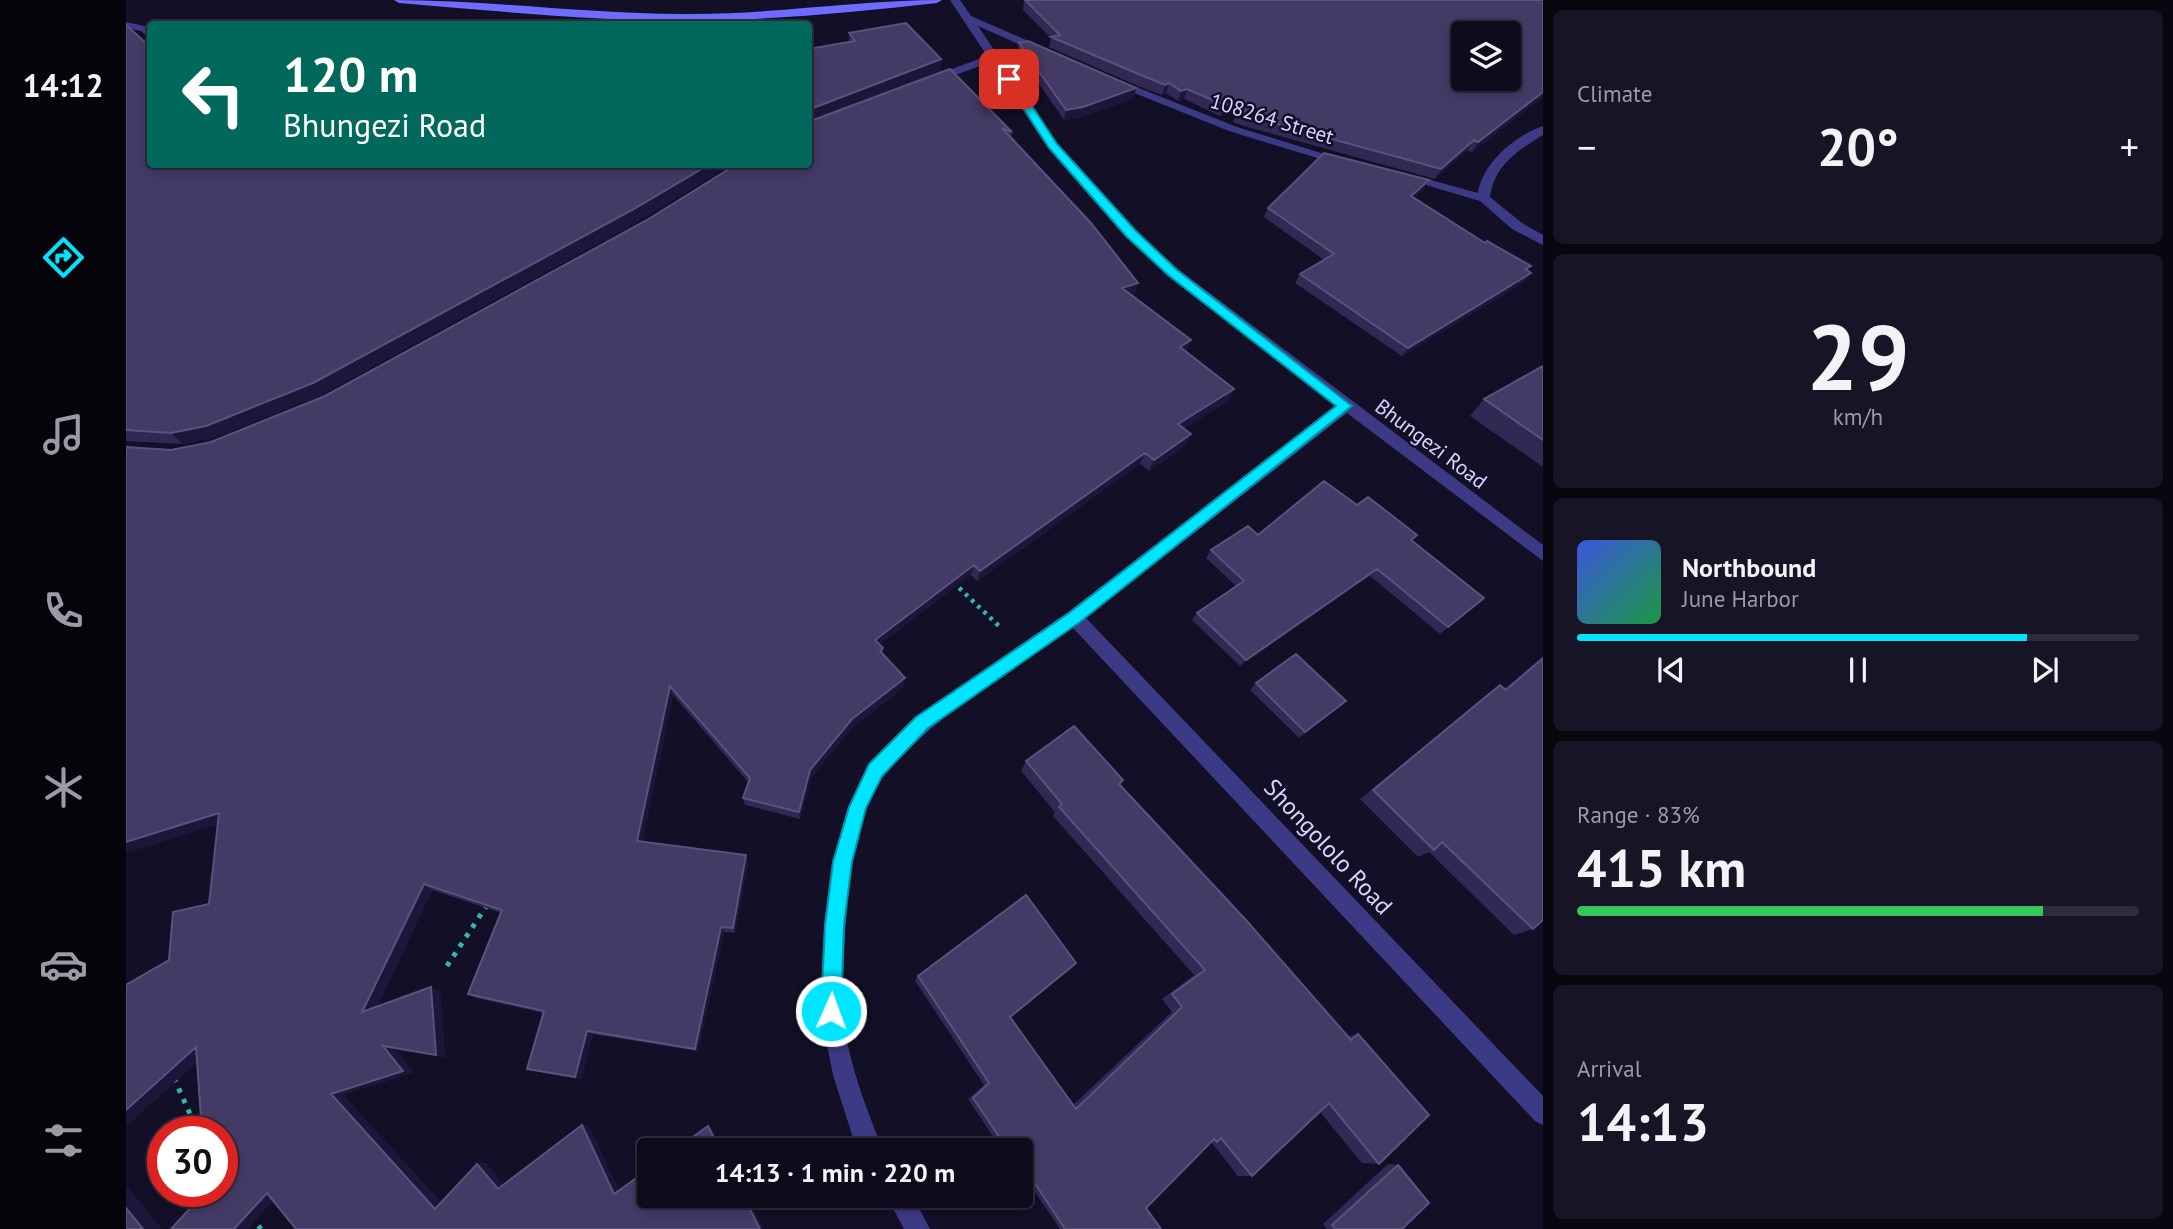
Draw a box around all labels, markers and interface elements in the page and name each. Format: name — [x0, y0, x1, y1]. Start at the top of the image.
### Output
map controls — [1451, 21, 1521, 91]
button: layers — [1451, 21, 1521, 91]
text: 120 m — [283, 42, 418, 106]
icon: left — [168, 49, 259, 140]
pin — [979, 49, 1039, 109]
icon: arrive — [990, 60, 1028, 98]
text: 14:12 — [22, 64, 104, 106]
text: Climate — [1577, 79, 1652, 108]
street label: 108264 Street — [1207, 87, 1337, 150]
text: Bhungezi Road — [283, 104, 486, 146]
text: 20° — [1817, 113, 1899, 180]
text: − — [1577, 122, 1596, 171]
text: + — [2120, 122, 2139, 171]
icon: directions — [39, 233, 88, 282]
text: 29 — [1806, 297, 1910, 415]
street label: Bhungezi Road — [1370, 393, 1493, 495]
text: km/h — [1833, 402, 1883, 431]
icon: music — [39, 410, 88, 459]
text: Northbound — [1682, 551, 1816, 584]
text: June Harbor — [1682, 584, 1799, 613]
icon: phone — [39, 586, 88, 635]
icon: previous — [1652, 651, 1690, 689]
icon: pause — [1839, 651, 1877, 689]
icon: next — [2026, 651, 2064, 689]
icon: climate — [39, 763, 88, 812]
street label: Shongololo Road — [1257, 772, 1399, 921]
text: Range · 83% — [1577, 800, 1700, 829]
text: 415 km — [1577, 834, 1746, 901]
icon: car — [39, 940, 88, 989]
position arrow — [794, 974, 868, 1048]
text: Arrival — [1577, 1054, 1641, 1083]
text: 14:13 — [1577, 1088, 1709, 1155]
icon: filters — [39, 1116, 88, 1165]
speed limit sign: 30 — [147, 1116, 238, 1207]
text: 14:13 · 1 min · 220 m — [715, 1156, 955, 1189]

